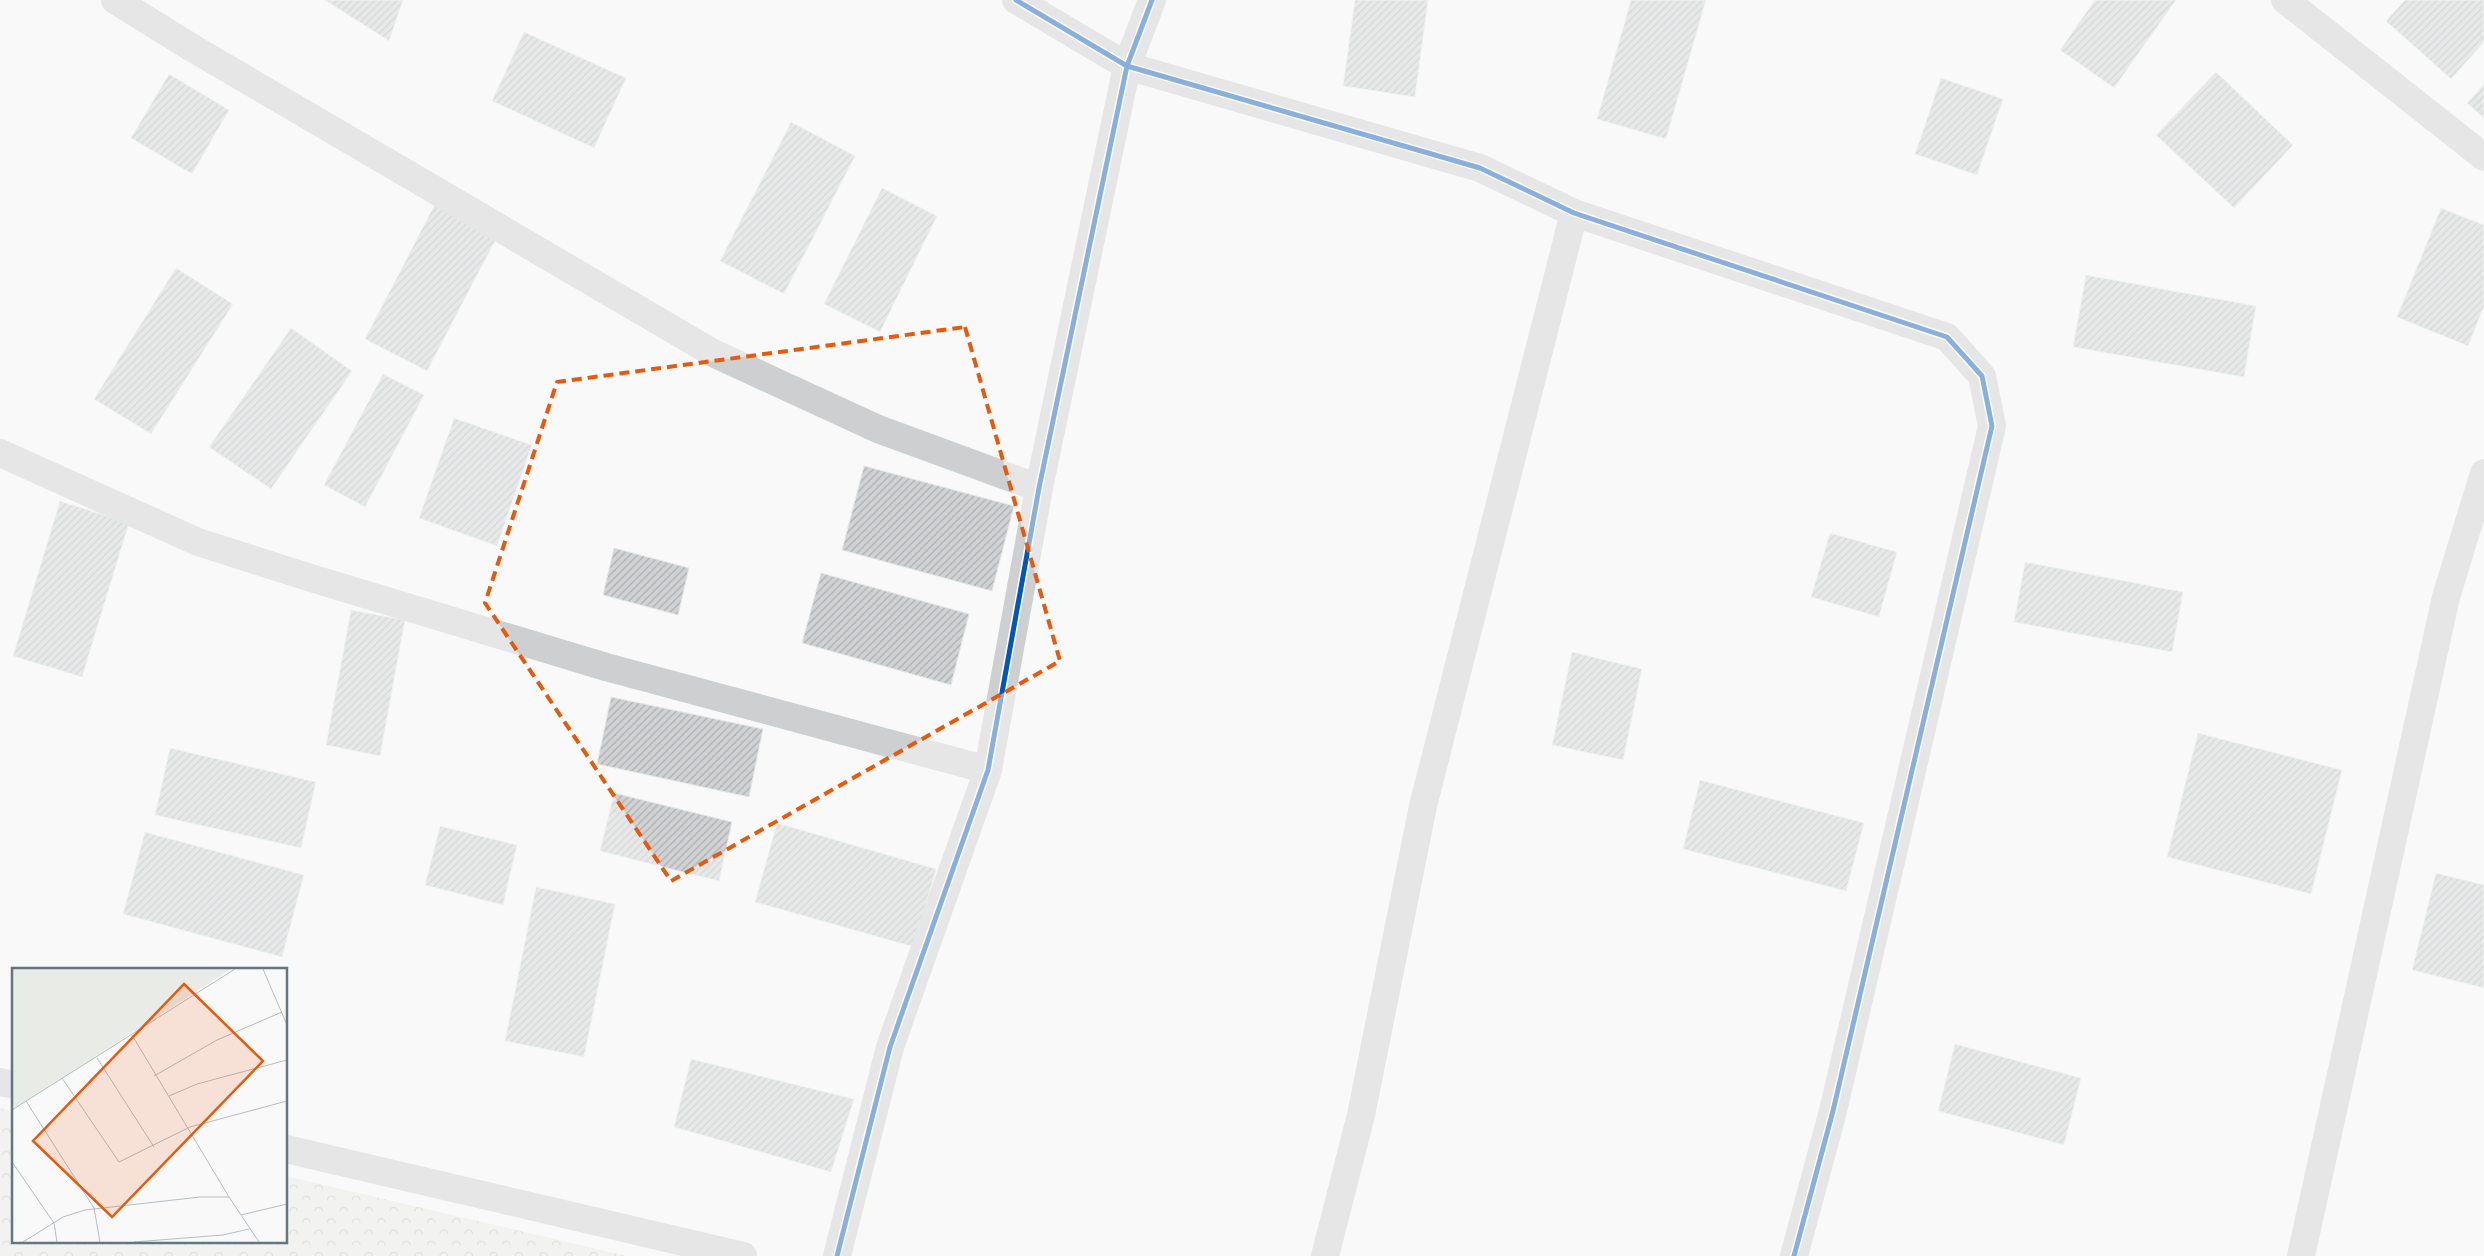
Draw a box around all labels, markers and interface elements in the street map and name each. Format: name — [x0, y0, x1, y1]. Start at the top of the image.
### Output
inset map — [12, 968, 288, 1244]

